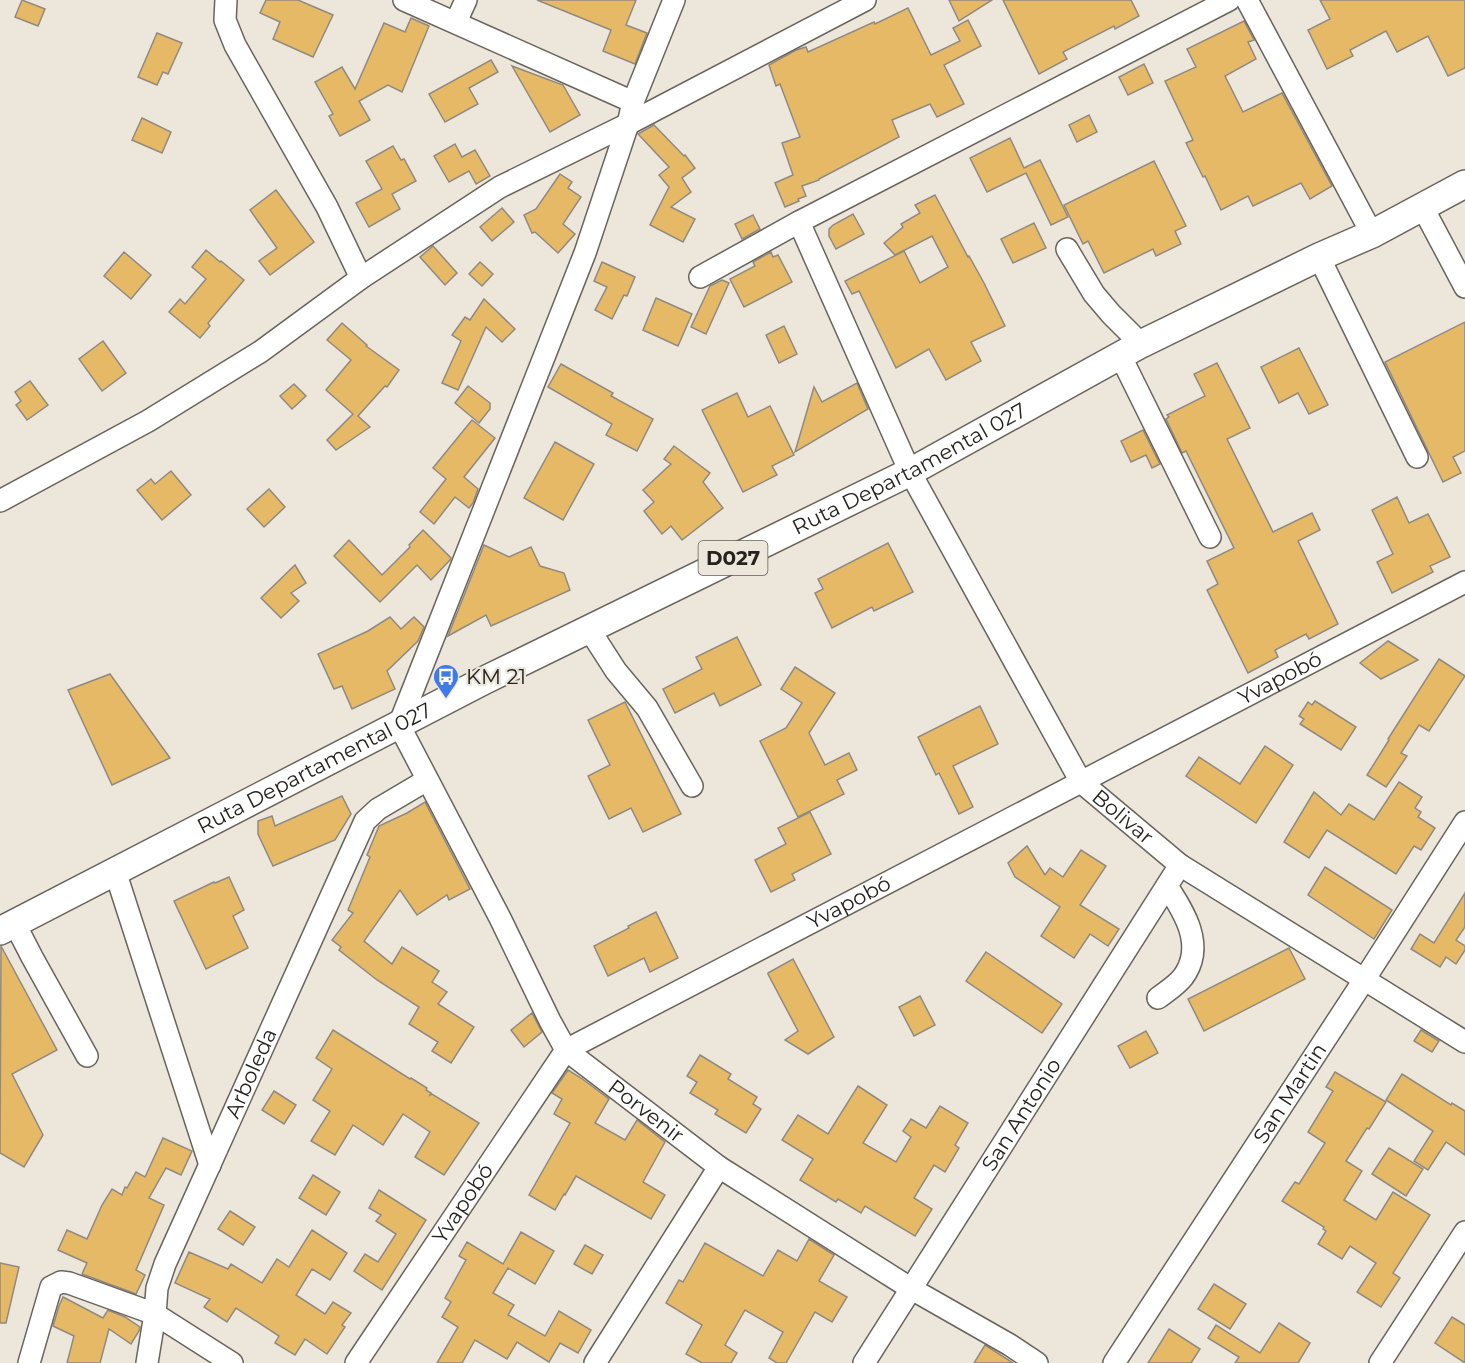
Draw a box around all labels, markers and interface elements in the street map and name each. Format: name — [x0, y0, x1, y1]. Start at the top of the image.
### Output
street label: Ruta Departamental 027 — [788, 397, 1030, 540]
road number: D027 — [698, 541, 768, 575]
street label: Yvapobó — [1234, 646, 1326, 710]
bus stop icon: KM 21 — [431, 662, 461, 700]
place label: KM 21 — [466, 664, 526, 689]
street label: Ruta Departamental 027 — [193, 697, 435, 839]
street label: Bolivar — [1087, 784, 1159, 849]
street label: Yvapobó — [803, 870, 895, 934]
street label: Arboleda — [220, 1024, 282, 1122]
street label: San Martin — [1248, 1038, 1331, 1148]
street label: San Antonio — [976, 1053, 1066, 1175]
street label: Porvenir — [603, 1074, 689, 1148]
street label: Yvapobó — [427, 1159, 498, 1248]

